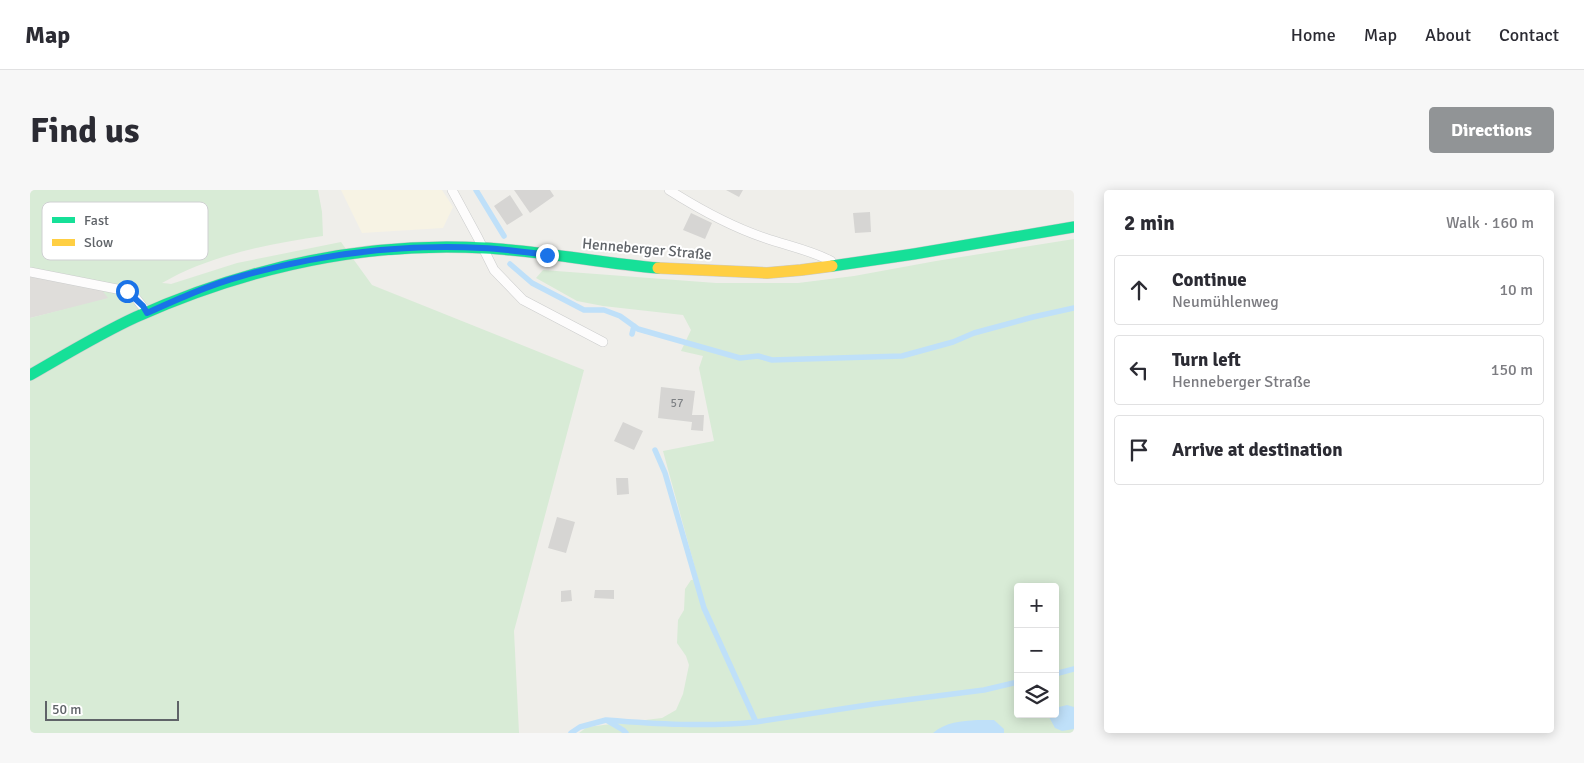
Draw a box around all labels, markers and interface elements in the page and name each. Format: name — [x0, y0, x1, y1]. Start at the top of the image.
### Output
text: Map — [25, 20, 70, 50]
text: Home — [1291, 24, 1336, 46]
text: Map — [1364, 24, 1397, 46]
text: About — [1425, 24, 1471, 46]
text: Contact — [1499, 24, 1559, 46]
button: Directions — [1429, 107, 1554, 153]
text: Find us — [30, 109, 140, 152]
legend — [42, 202, 208, 260]
text: 2 min — [1124, 210, 1175, 236]
text: Fast — [84, 212, 109, 229]
text: Walk · 160 m — [1446, 213, 1534, 233]
text: Slow — [84, 234, 113, 251]
street label: Henneberger Straße — [581, 234, 713, 264]
route end — [536, 244, 559, 267]
text: Continue — [1172, 268, 1247, 292]
icon: ahead — [1125, 276, 1153, 304]
route start — [116, 280, 139, 303]
text: 10 m — [1499, 280, 1533, 300]
text: Neumühlenweg — [1172, 292, 1279, 312]
text: Turn left — [1172, 348, 1241, 372]
icon: left — [1125, 356, 1153, 384]
text: 150 m — [1491, 360, 1533, 380]
text: Henneberger Straße — [1172, 372, 1311, 392]
house number: 57 — [671, 396, 683, 411]
icon: arrive — [1125, 436, 1153, 464]
text: Arrive at destination — [1172, 438, 1343, 462]
map controls — [1014, 583, 1059, 718]
button: + — [1014, 583, 1059, 628]
button: − — [1014, 628, 1059, 673]
button: layers — [1014, 673, 1059, 718]
scale bar — [45, 698, 179, 721]
text: 50 m — [52, 701, 81, 718]

